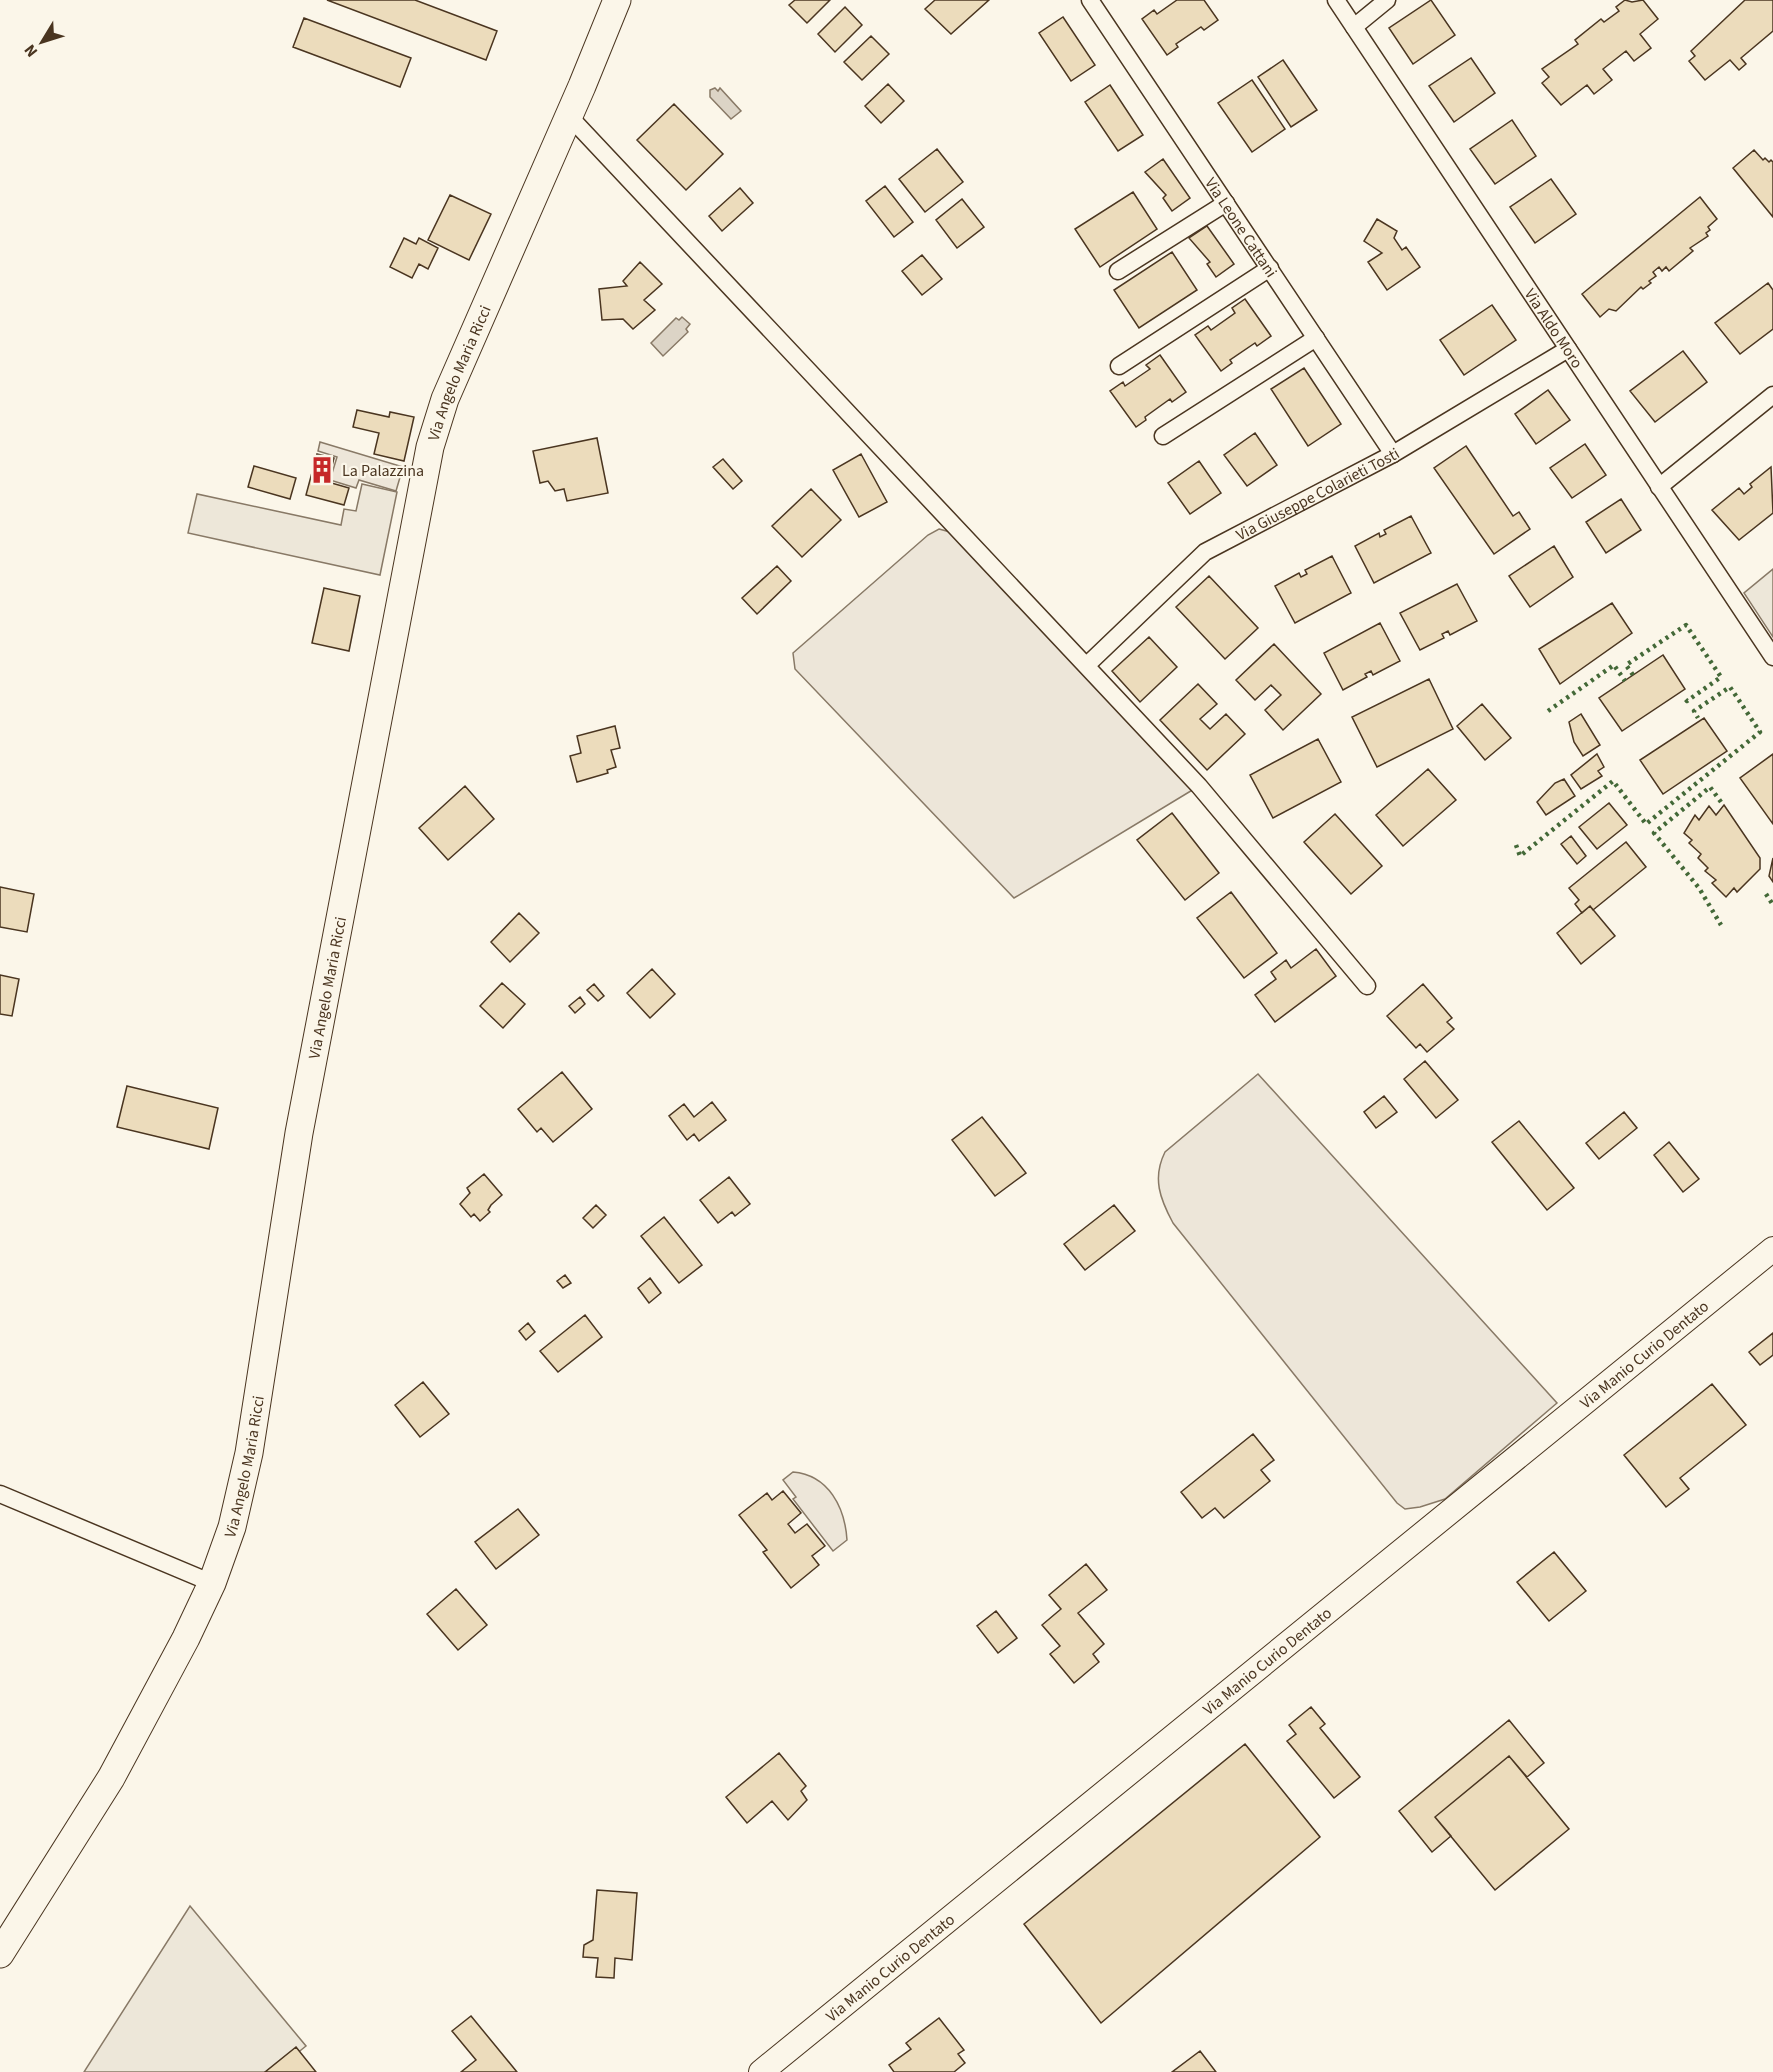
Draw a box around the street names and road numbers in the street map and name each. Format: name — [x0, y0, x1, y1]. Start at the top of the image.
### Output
street label: Via Leone Cattani — [1199, 173, 1282, 282]
street label: Via Aldo Moro — [1519, 284, 1588, 373]
street label: Via Angelo Maria Ricci — [423, 302, 497, 444]
street label: Via Giuseppe Colarieti Tosti — [1232, 443, 1404, 546]
street label: Via Angelo Maria Ricci — [303, 915, 352, 1061]
street label: Via Manio Curio Dentato — [1575, 1296, 1714, 1414]
street label: Via Angelo Maria Ricci — [219, 1394, 270, 1541]
street label: Via Manio Curio Dentato — [1198, 1602, 1337, 1720]
street label: Via Manio Curio Dentato — [821, 1909, 960, 2027]

